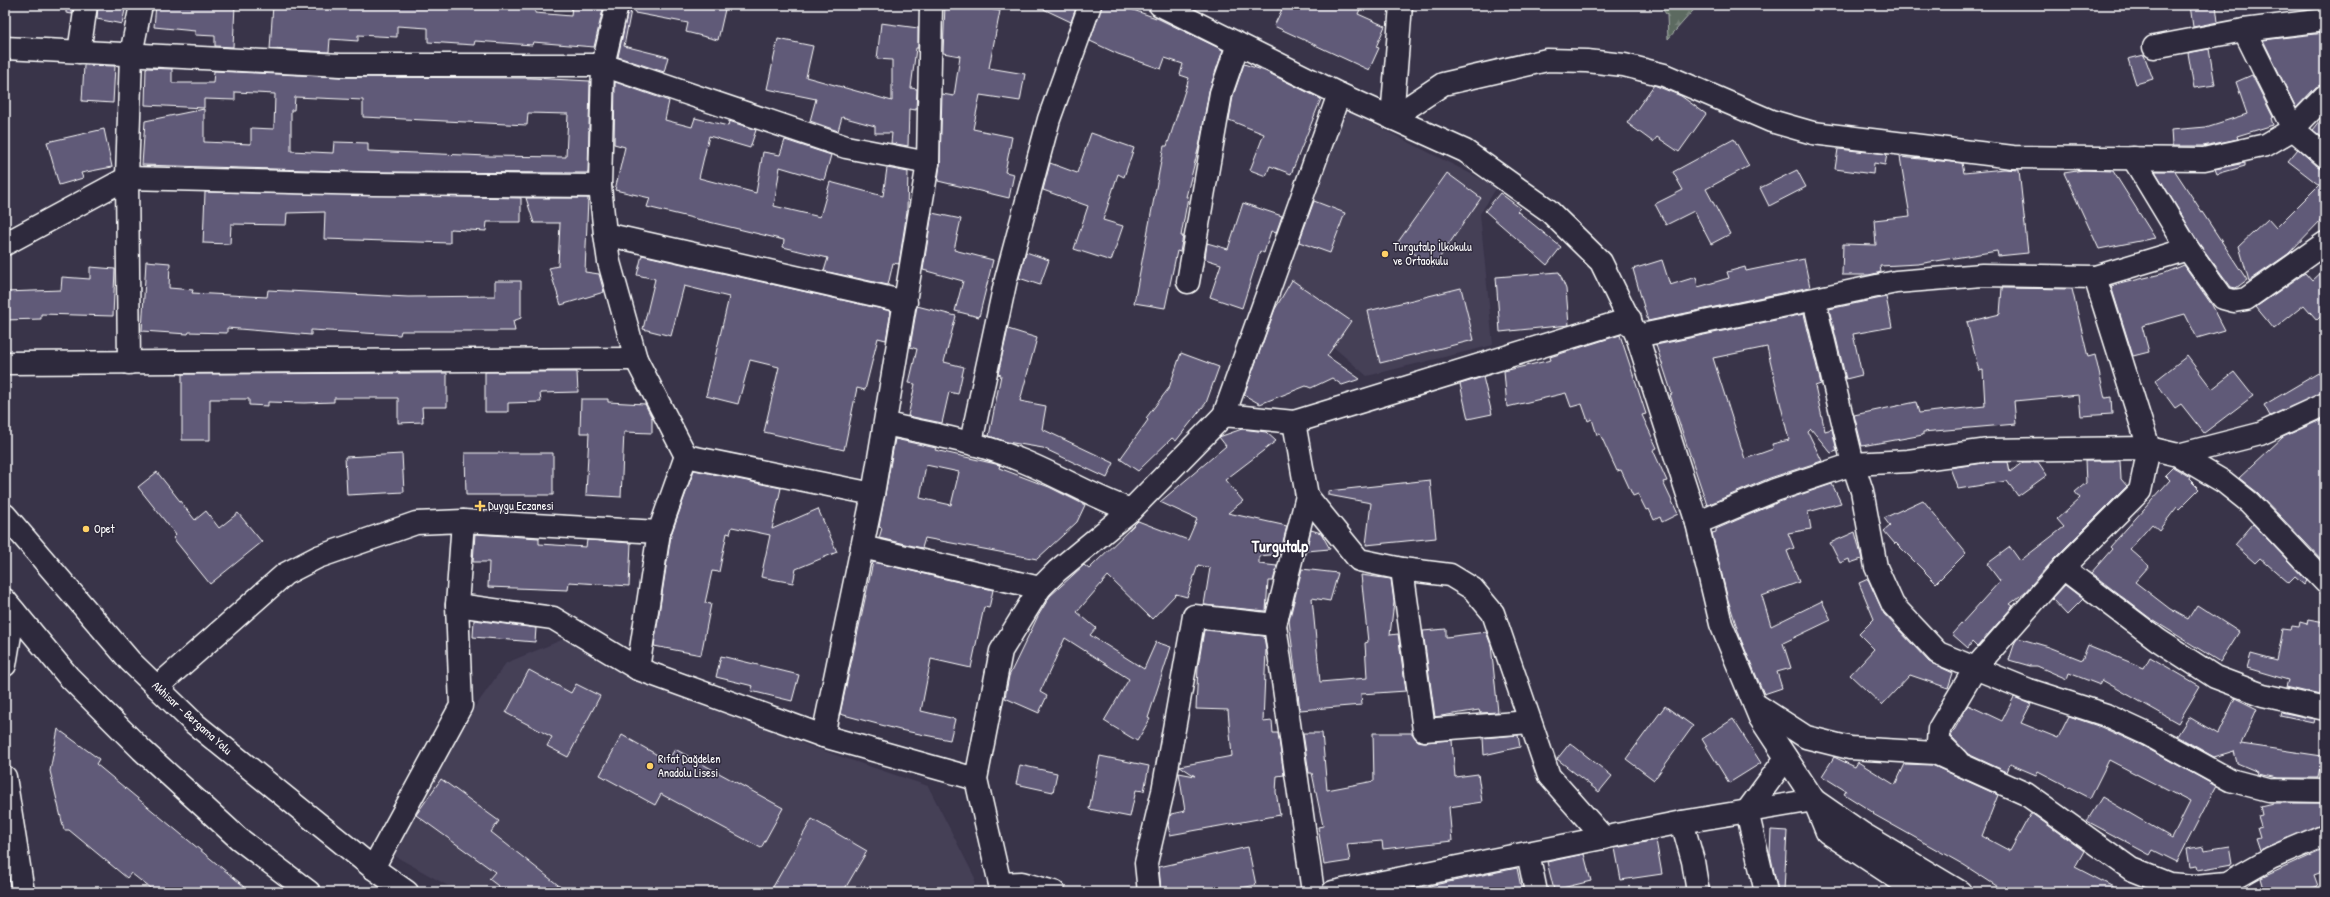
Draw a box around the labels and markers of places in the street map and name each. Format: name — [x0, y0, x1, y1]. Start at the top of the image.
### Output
place label: Turgutalp İlkokulu ve Ortaokulu — [1393, 238, 1472, 269]
marker: Turgutalp İlkokulu ve Ortaokulu — [1380, 249, 1390, 259]
place label: Duygu Eczanesi — [488, 497, 554, 514]
marker: Duygu Eczanesi — [475, 501, 485, 511]
place label: Opet — [94, 520, 116, 537]
marker: Opet — [81, 524, 91, 534]
place label: Rıfat Dağdelen Anadolu Lisesi — [658, 750, 721, 781]
marker: Rıfat Dağdelen Anadolu Lisesi — [645, 761, 655, 771]

